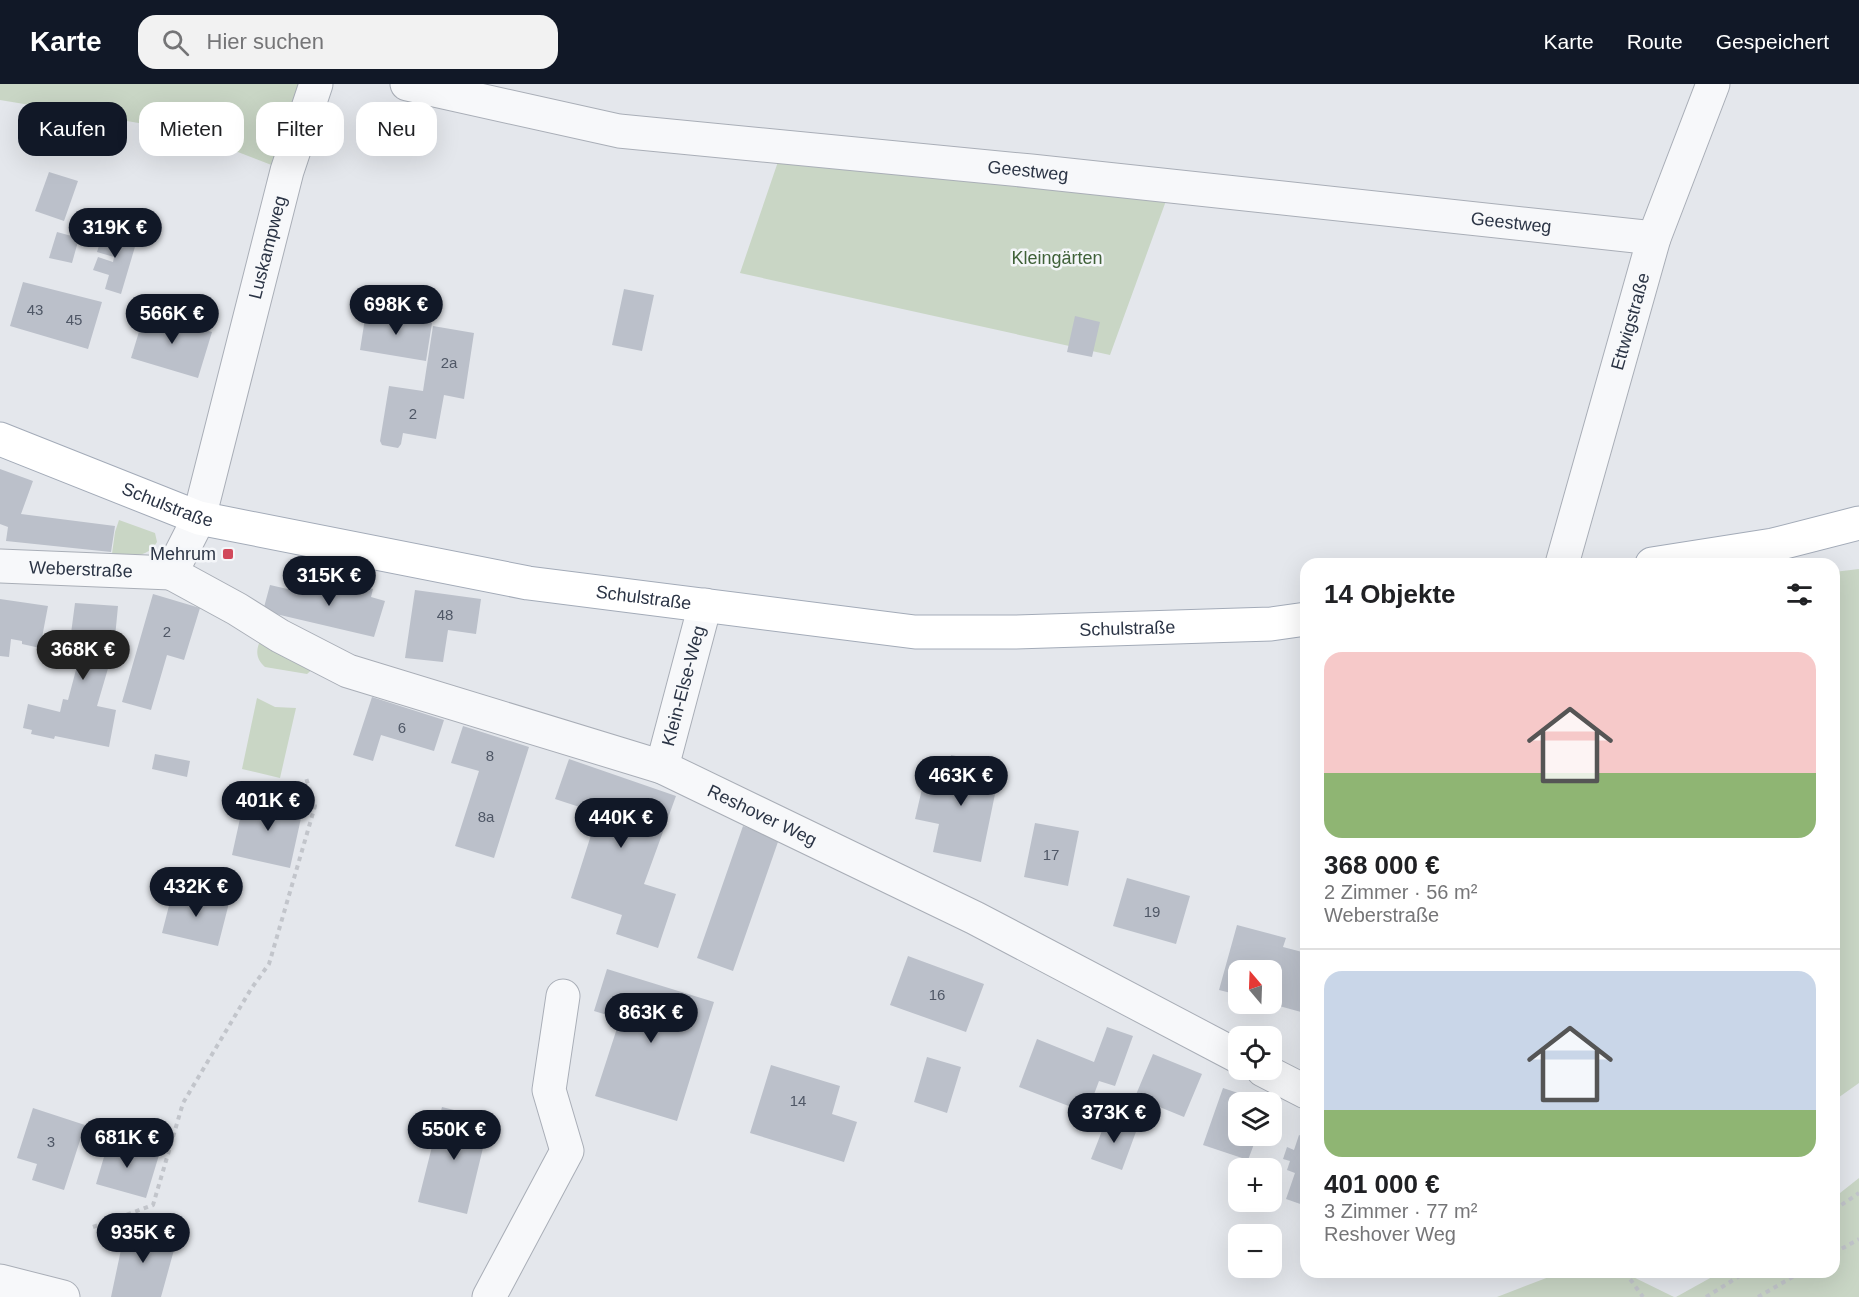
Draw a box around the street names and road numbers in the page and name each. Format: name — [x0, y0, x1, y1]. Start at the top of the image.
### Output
street label: Geestweg — [987, 157, 1069, 185]
street label: Luskampweg — [245, 194, 290, 301]
street label: Geestweg — [1470, 208, 1553, 237]
street label: Ettwigstraße — [1607, 271, 1654, 372]
street label: Schulstraße — [119, 478, 215, 531]
street label: Weberstraße — [29, 557, 133, 581]
street label: Schulstraße — [595, 582, 693, 614]
street label: Schulstraße — [1079, 617, 1176, 640]
street label: Klein-Else-Weg — [658, 623, 709, 748]
street label: Reshover Weg — [704, 781, 820, 850]

